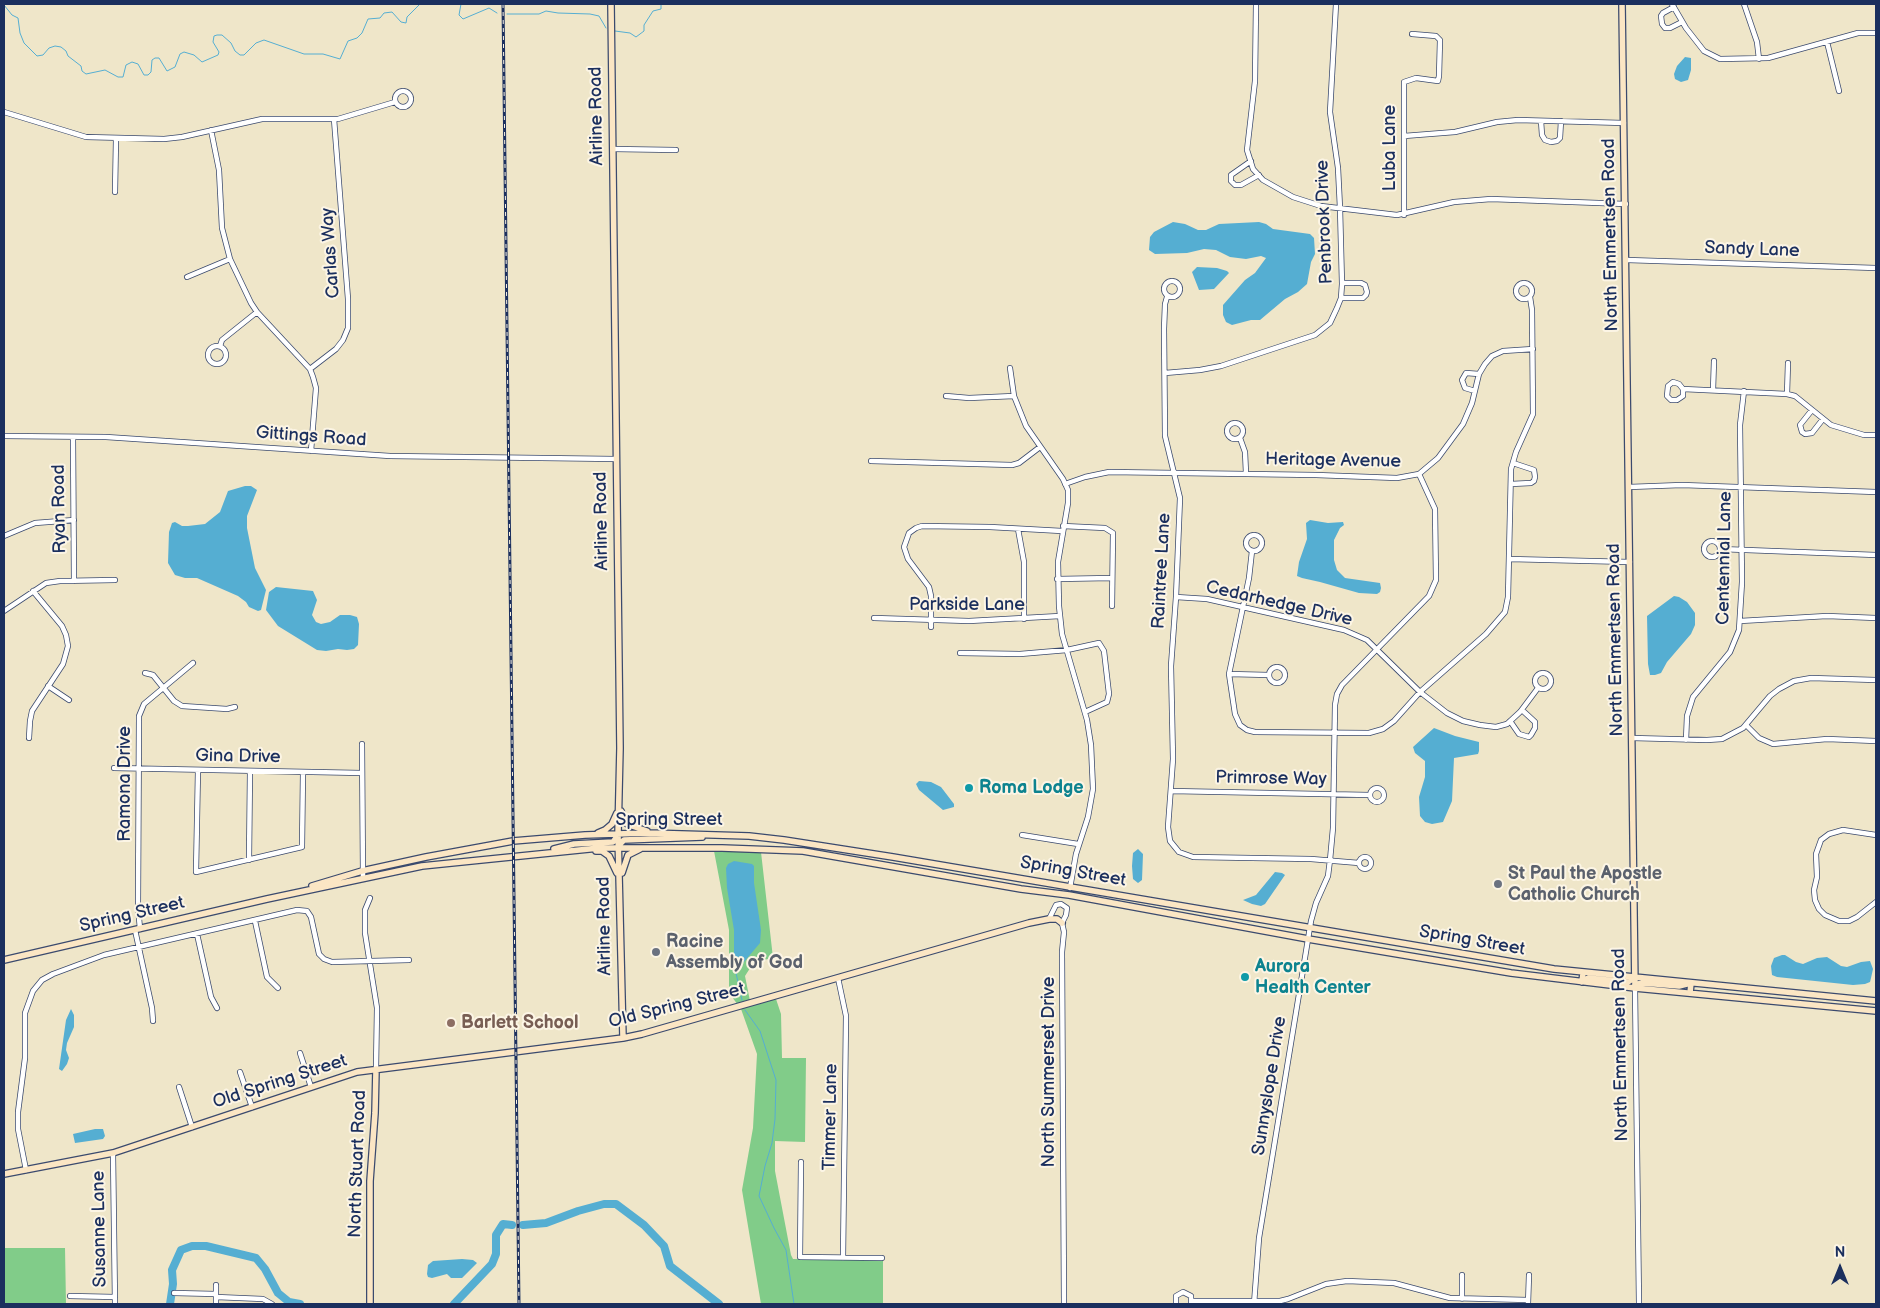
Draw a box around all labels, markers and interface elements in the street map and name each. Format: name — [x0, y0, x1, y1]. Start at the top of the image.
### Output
street label: Airline Road — [585, 66, 609, 166]
street label: Luba Lane — [1379, 105, 1401, 191]
street label: North Emmertsen Road — [1599, 138, 1623, 332]
street label: Penbrook Drive — [1312, 160, 1338, 284]
street label: Carlas Way — [317, 207, 345, 299]
street label: Sandy Lane — [1704, 238, 1800, 262]
street label: Gittings Road — [255, 422, 367, 452]
street label: Heritage Avenue — [1265, 449, 1401, 473]
street label: Ryan Road — [48, 464, 72, 554]
street label: Airline Road — [590, 471, 614, 571]
street label: Centennial Lane — [1713, 491, 1737, 625]
street label: Raintree Lane — [1148, 512, 1176, 630]
street label: North Emmertsen Road — [1604, 543, 1628, 737]
street label: Cedarhedge Drive — [1204, 577, 1354, 631]
street label: Parkside Lane — [909, 594, 1025, 616]
street label: Ramona Drive — [114, 726, 136, 842]
street label: Gina Drive — [195, 745, 281, 769]
street label: Primrose Way — [1215, 767, 1327, 791]
place label: Roma Lodge — [979, 777, 1084, 799]
marker: Roma Lodge — [963, 782, 975, 794]
street label: Spring Street — [616, 809, 722, 831]
street label: Spring Street — [1019, 852, 1127, 892]
place label: St Paul the Apostle Catholic Church — [1508, 863, 1662, 906]
street label: Airline Road — [593, 876, 617, 976]
marker: St Paul the Apostle Catholic Church — [1492, 878, 1504, 890]
street label: Spring Street — [78, 892, 186, 938]
street label: Spring Street — [1418, 921, 1526, 961]
place label: Racine Assembly of God — [666, 931, 803, 974]
marker: Racine Assembly of God — [650, 946, 662, 958]
street label: North Emmertsen Road — [1609, 948, 1633, 1142]
place label: Aurora Health Center — [1255, 956, 1371, 999]
marker: Aurora Health Center — [1239, 971, 1251, 983]
street label: North Summerset Drive — [1038, 977, 1060, 1167]
street label: Old Spring Street — [607, 979, 747, 1033]
place label: Barlett School — [461, 1012, 579, 1034]
street label: Sunnyslope Drive — [1248, 1015, 1292, 1157]
marker: Barlett School — [445, 1017, 457, 1029]
street label: Old Spring Street — [210, 1050, 350, 1114]
street label: Timmer Lane — [819, 1063, 843, 1171]
street label: North Stuart Road — [345, 1090, 371, 1238]
street label: Susanne Lane — [88, 1170, 112, 1288]
north arrow — [1815, 1243, 1865, 1293]
text: N — [1835, 1244, 1845, 1261]

